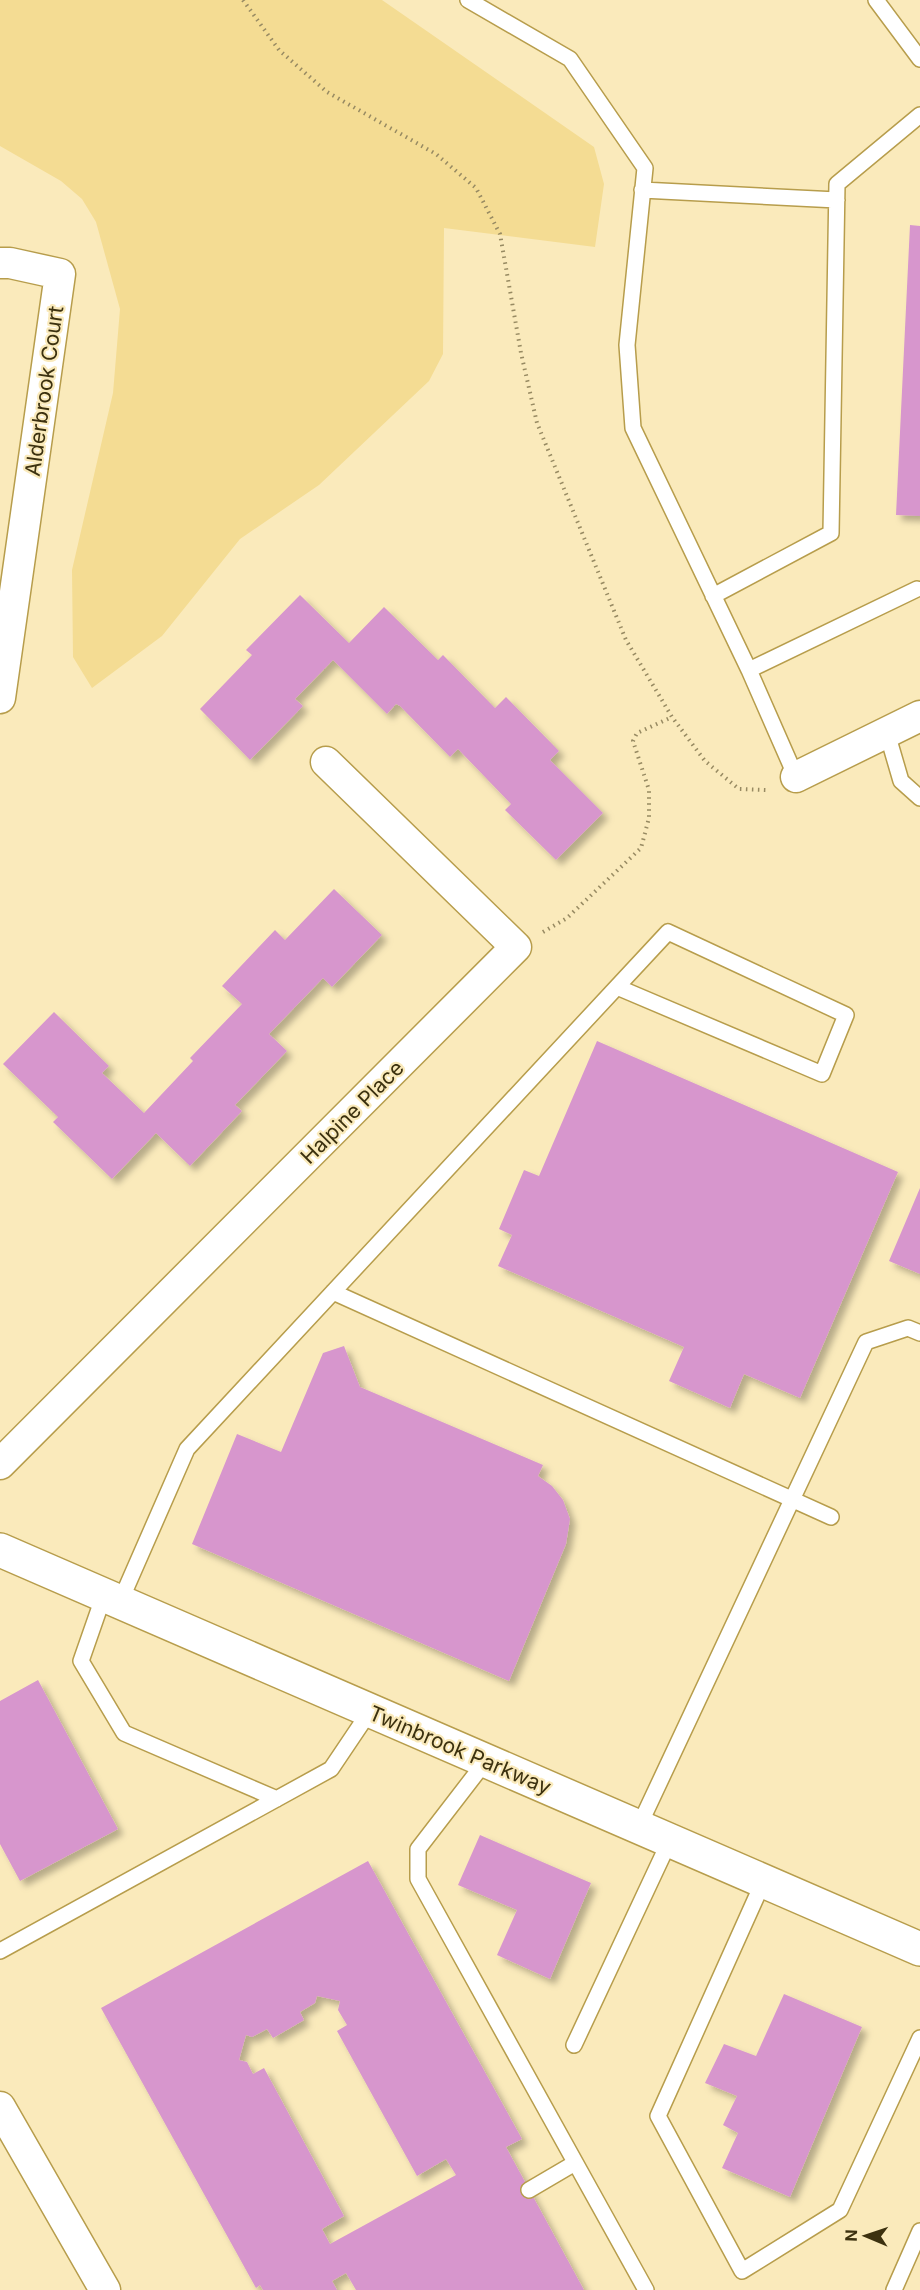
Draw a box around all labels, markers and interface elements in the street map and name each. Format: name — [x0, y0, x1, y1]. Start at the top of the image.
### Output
street label: Alderbrook Court — [20, 304, 68, 478]
street label: Halpine Place — [295, 1055, 409, 1169]
street label: Twinbrook Parkway — [365, 1700, 555, 1800]
north arrow — [836, 2206, 896, 2266]
text: N — [841, 2229, 861, 2242]

